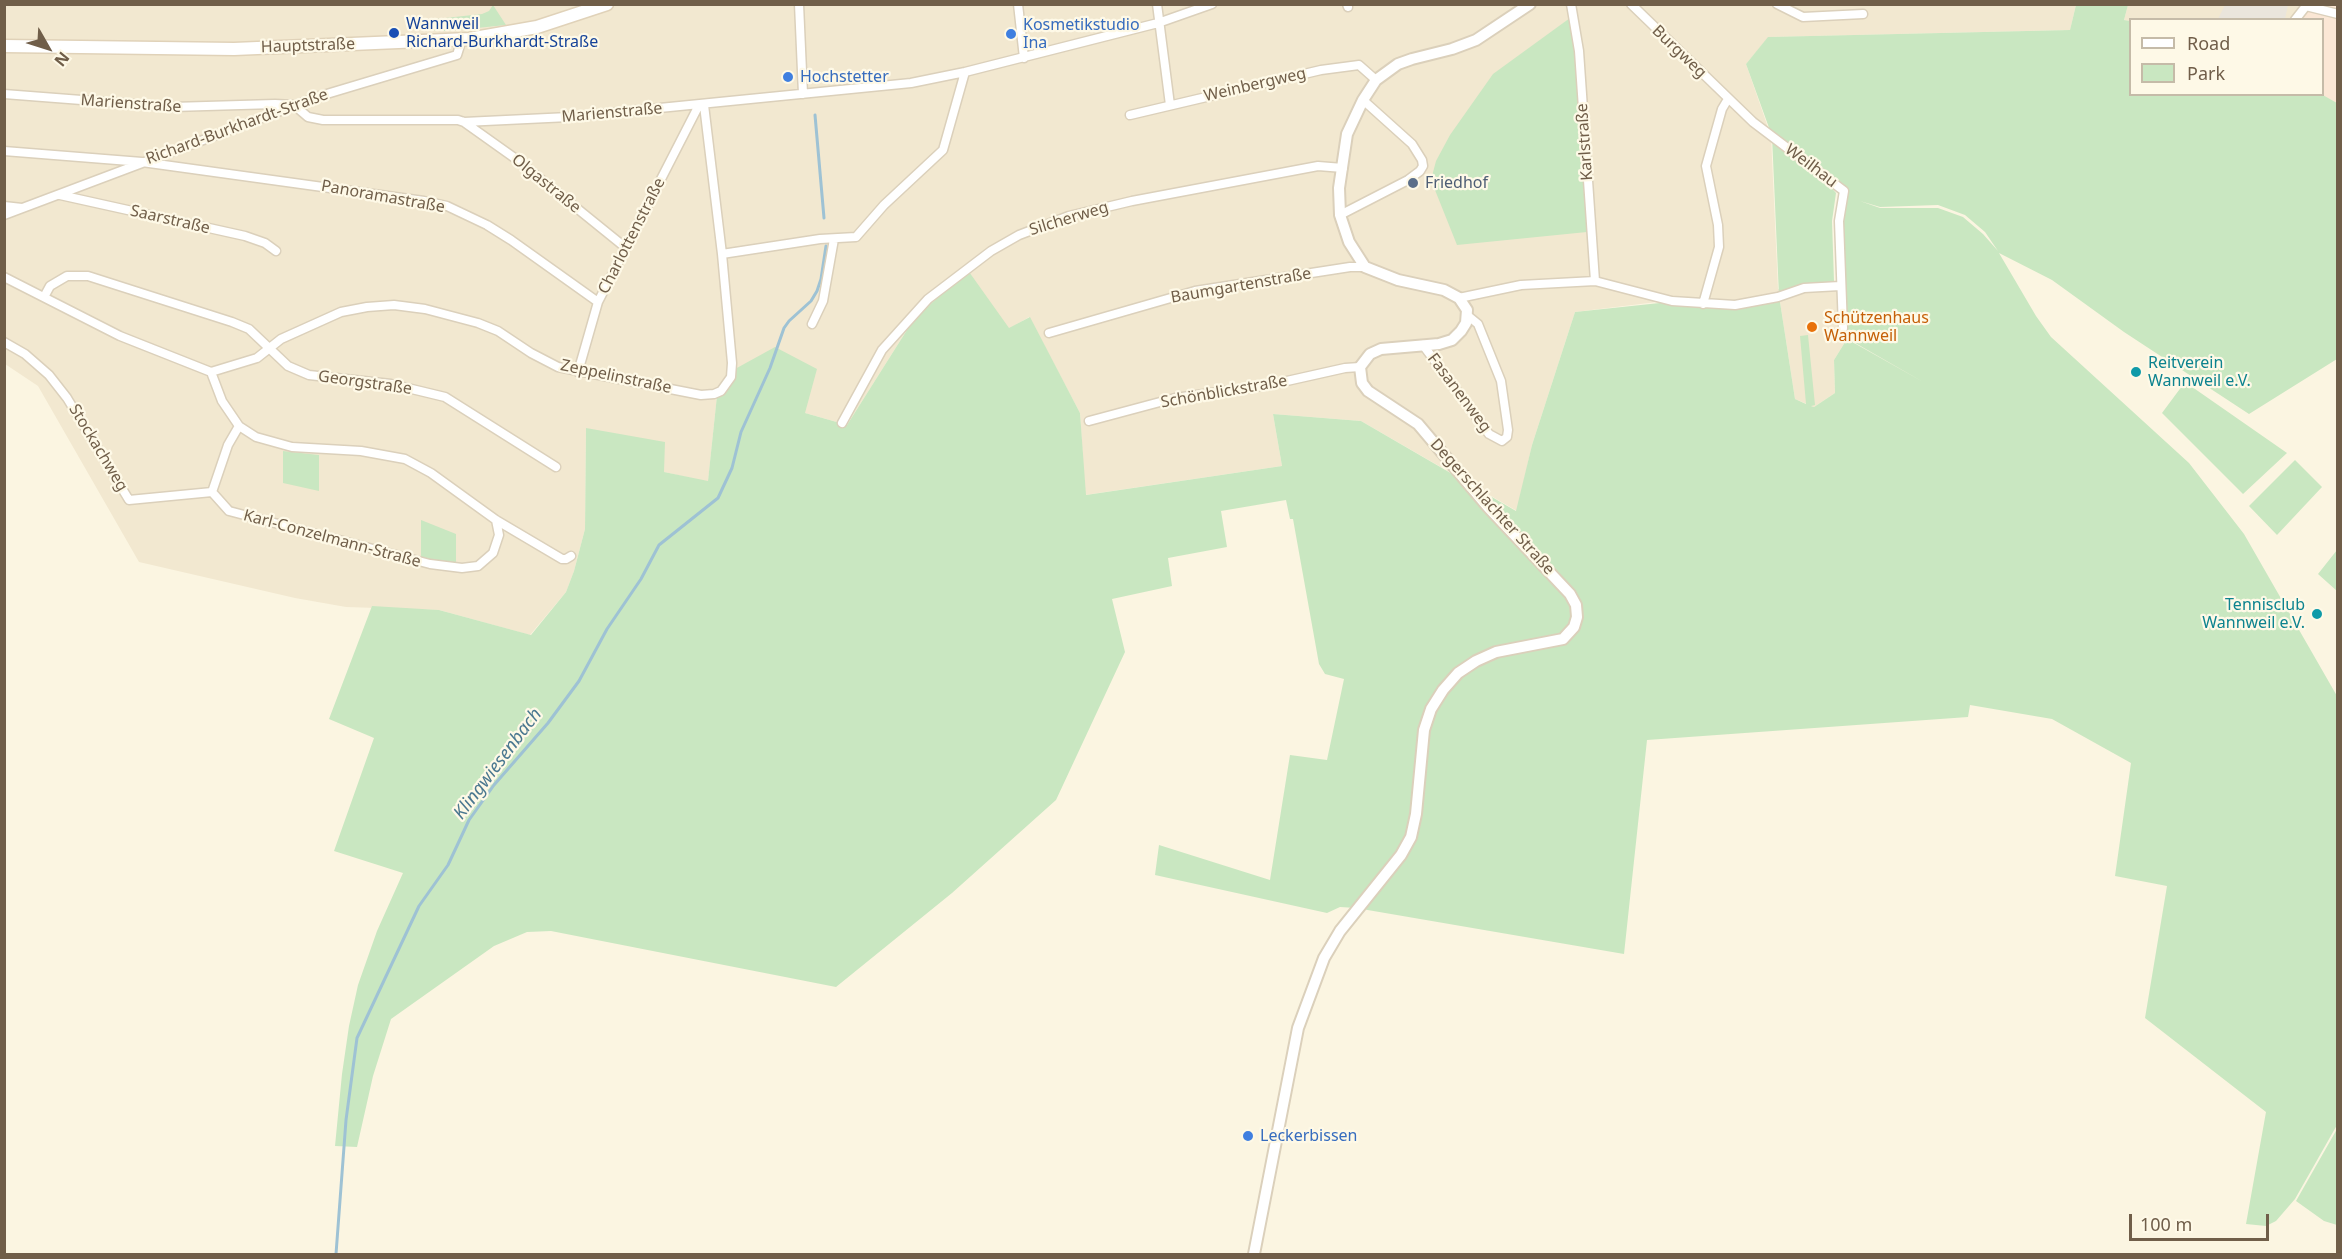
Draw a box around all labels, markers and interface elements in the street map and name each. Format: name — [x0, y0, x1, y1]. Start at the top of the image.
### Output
place label: Wannweil Richard-Burkhardt-Straße — [406, 14, 598, 52]
place label: Kosmetikstudio Ina — [1023, 15, 1140, 53]
north arrow — [18, 18, 78, 78]
legend — [2129, 18, 2324, 96]
street label: Burgweg — [1648, 21, 1710, 83]
marker: Wannweil Richard-Burkhardt-Straße — [387, 26, 401, 40]
marker: Kosmetikstudio Ina — [1004, 27, 1018, 41]
text: Road — [2187, 31, 2230, 55]
street label: Hauptstraße — [261, 35, 355, 57]
text: N — [49, 47, 75, 71]
text: Park — [2187, 61, 2225, 85]
street label: Weinbergweg — [1202, 64, 1308, 106]
place label: Hochstetter — [800, 67, 889, 87]
marker: Hochstetter — [781, 70, 795, 84]
street label: Richard-Burkhardt-Straße — [143, 85, 331, 169]
street label: Marienstraße — [80, 91, 182, 117]
street label: Marienstraße — [561, 99, 663, 127]
street label: Karlstraße — [1573, 103, 1597, 181]
street label: Weilhau — [1781, 140, 1841, 192]
street label: Olgastraße — [508, 150, 584, 218]
place label: Friedhof — [1425, 173, 1488, 193]
street label: Charlottenstraße — [594, 175, 670, 297]
marker: Friedhof — [1406, 176, 1420, 190]
street label: Panoramastraße — [320, 177, 446, 217]
street label: Silcherweg — [1027, 198, 1111, 240]
street label: Saarstraße — [128, 202, 212, 238]
street label: Baumgartenstraße — [1169, 264, 1313, 308]
place label: Schützenhaus Wannweil — [1824, 308, 1929, 346]
marker: Schützenhaus Wannweil — [1805, 320, 1819, 334]
street label: Fasanenweg — [1423, 350, 1495, 436]
place label: Reitverein Wannweil e.V. — [2148, 353, 2251, 391]
street label: Zeppelinstraße — [559, 356, 673, 398]
marker: Reitverein Wannweil e.V. — [2129, 365, 2143, 379]
street label: Georgstraße — [317, 367, 413, 399]
street label: Schönblickstraße — [1159, 371, 1289, 413]
street label: Stockachweg — [64, 401, 132, 495]
street label: Degerschlachter Straße — [1426, 435, 1558, 579]
street label: Karl-Conzelmann-Straße — [241, 506, 423, 572]
place label: Tennisclub Wannweil e.V. — [2202, 595, 2305, 633]
marker: Tennisclub Wannweil e.V. — [2310, 607, 2324, 621]
water label: Klingwiesenbach — [449, 704, 547, 824]
place label: Leckerbissen — [1260, 1126, 1357, 1146]
marker: Leckerbissen — [1241, 1129, 1255, 1143]
scale bar — [2132, 1202, 2272, 1240]
text: 100 m — [2140, 1212, 2192, 1236]

